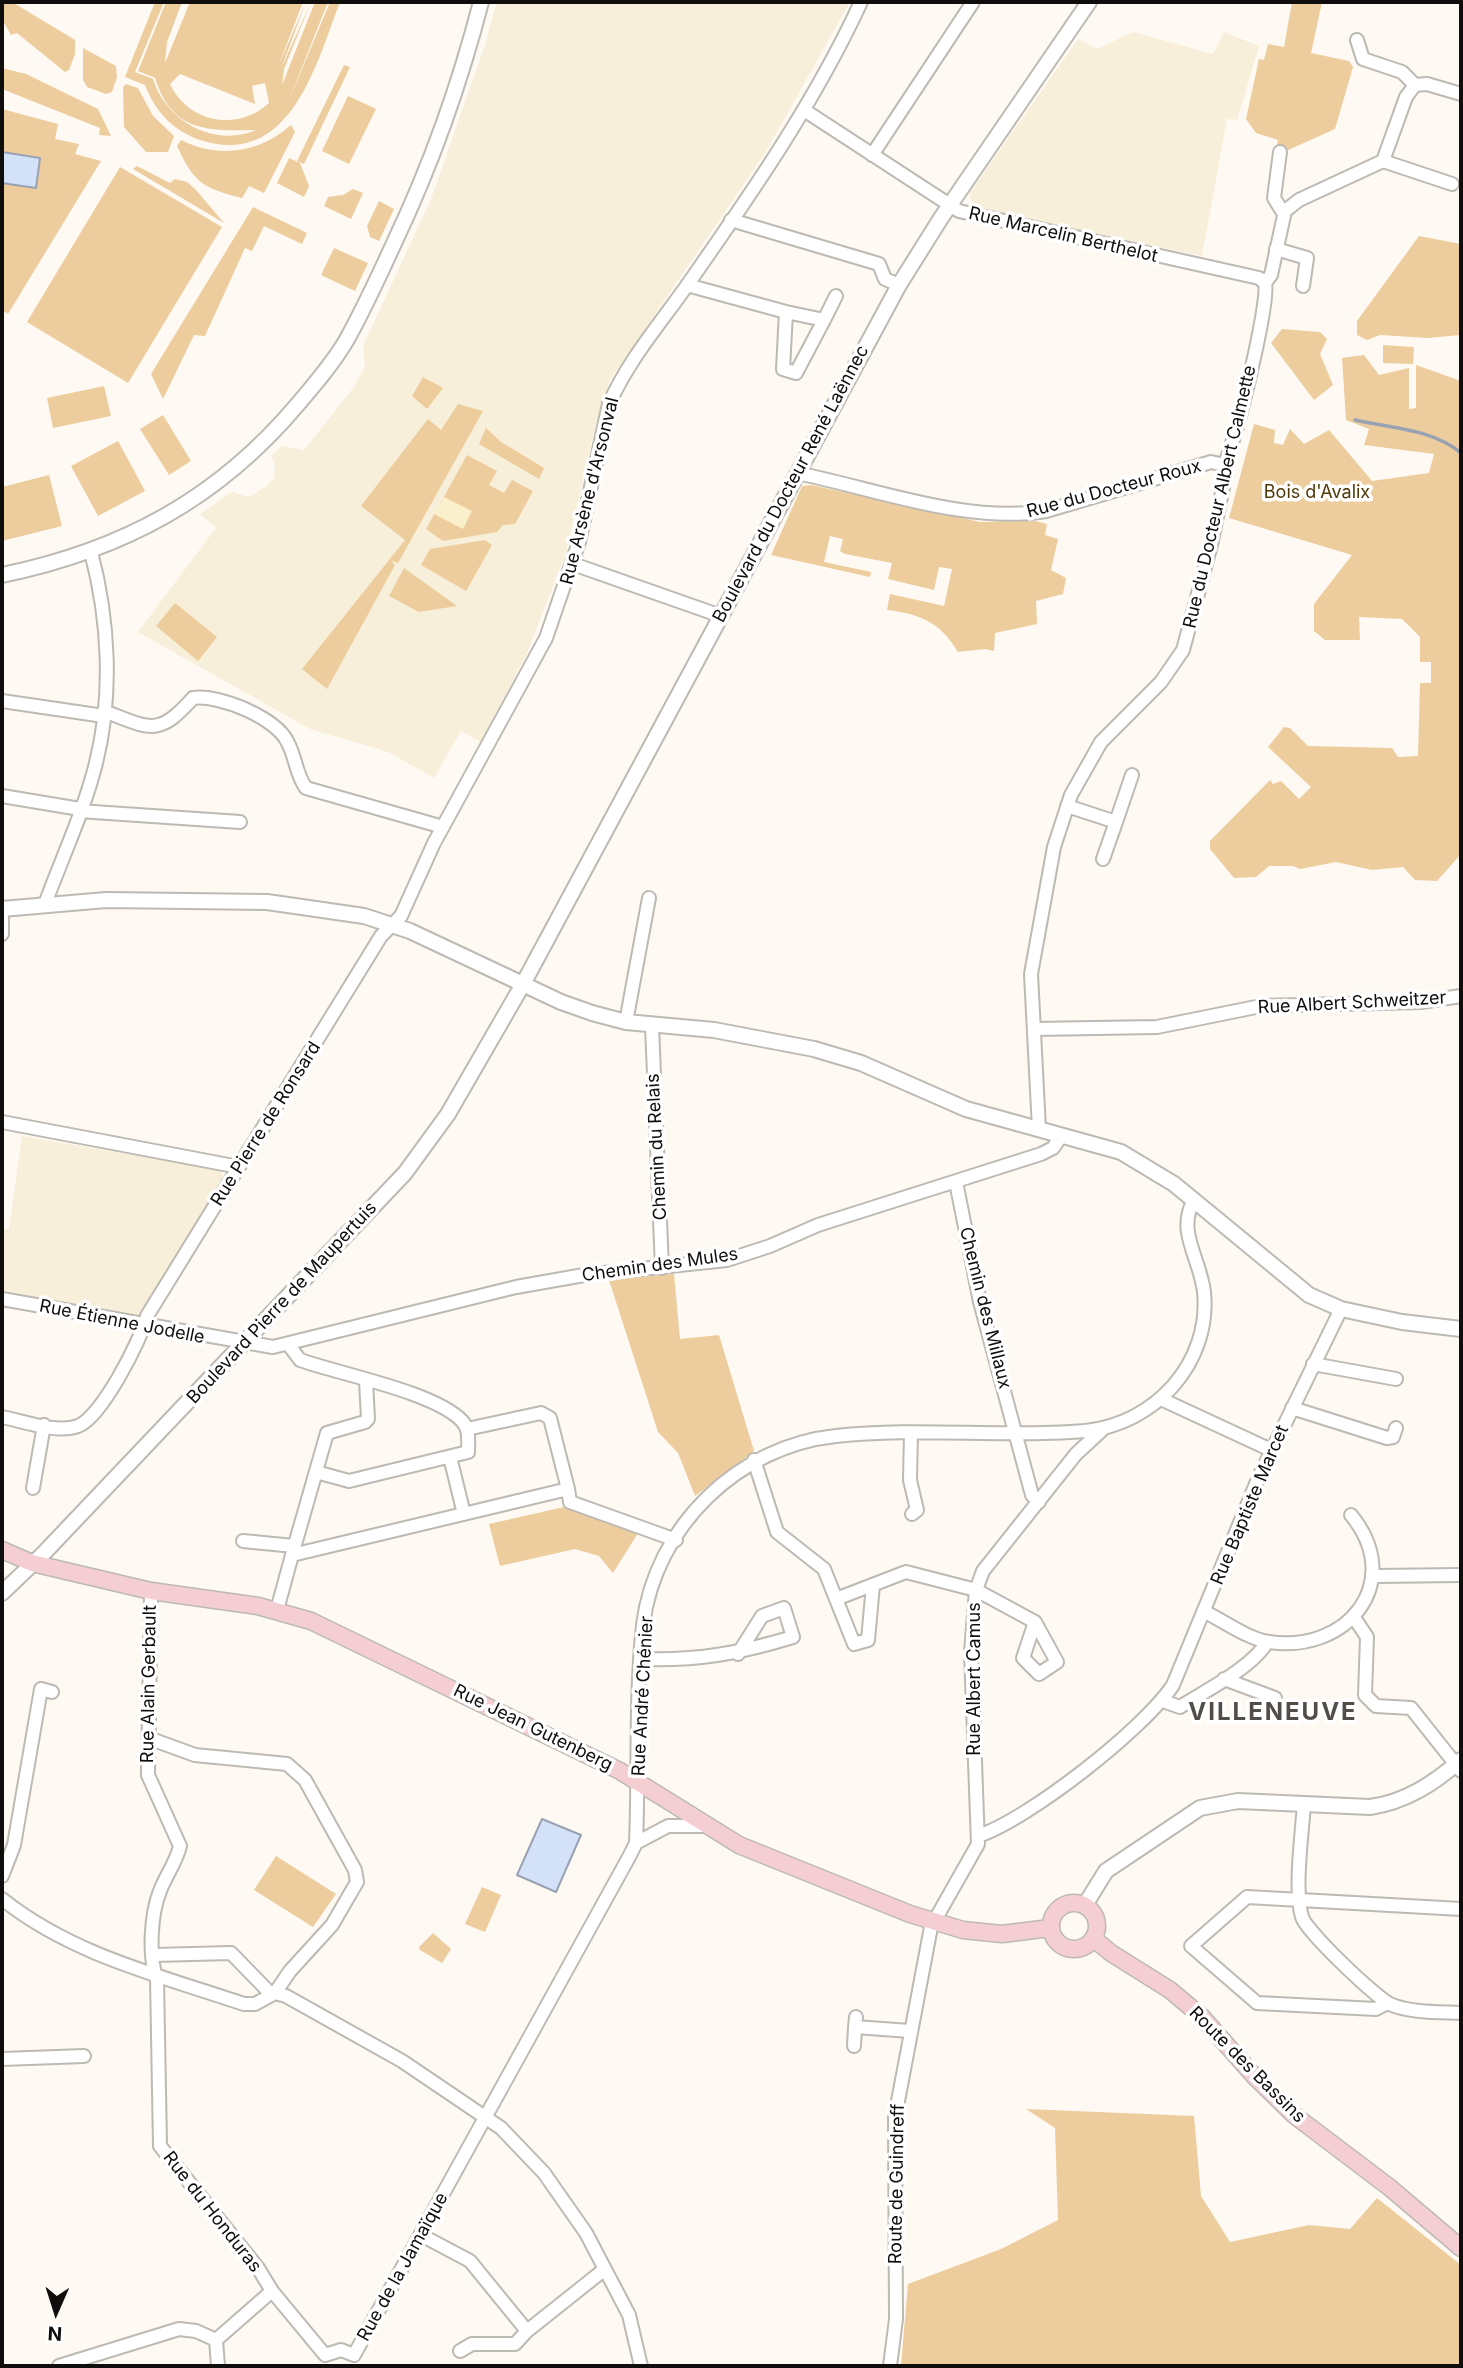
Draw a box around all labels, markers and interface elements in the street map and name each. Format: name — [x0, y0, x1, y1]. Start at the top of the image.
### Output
street label: Rue Marcelin Berthelot — [966, 203, 1160, 267]
street label: Boulevard du Docteur René Laënnec — [709, 342, 873, 626]
street label: Rue du Docteur Albert Calmette — [1179, 363, 1261, 631]
street label: Rue Arsène d'Arsonval — [556, 395, 624, 587]
street label: Rue du Docteur Roux — [1024, 455, 1204, 523]
park label: Bois d'Avalix — [1264, 482, 1370, 504]
street label: Rue Albert Schweitzer — [1257, 987, 1447, 1019]
street label: Rue Pierre de Ronsard — [207, 1038, 325, 1210]
street label: Chemin du Relais — [642, 1073, 672, 1221]
street label: Boulevard Pierre de Maupertuis — [183, 1197, 381, 1409]
street label: Chemin des Millaux — [954, 1225, 1016, 1391]
street label: Chemin des Mules — [581, 1243, 739, 1287]
street label: Rue Étienne Jodelle — [37, 1295, 207, 1349]
street label: Rue Baptiste Marcet — [1207, 1422, 1293, 1588]
street label: Rue Albert Camus — [964, 1602, 986, 1756]
street label: Rue Alain Gerbault — [137, 1605, 161, 1763]
street label: Rue André Chénier — [628, 1615, 658, 1777]
street label: Rue Jean Gutenberg — [450, 1680, 616, 1776]
district label: VILLENEUVE — [1190, 1699, 1356, 1727]
street label: Route des Bassins — [1184, 2002, 1310, 2128]
street label: Route de Guindreff — [885, 2104, 909, 2264]
street label: Rue du Honduras — [158, 2147, 266, 2277]
street label: Rue de la Jamaïque — [353, 2189, 453, 2345]
north arrow — [21, 2277, 91, 2347]
text: N — [47, 2322, 63, 2345]

